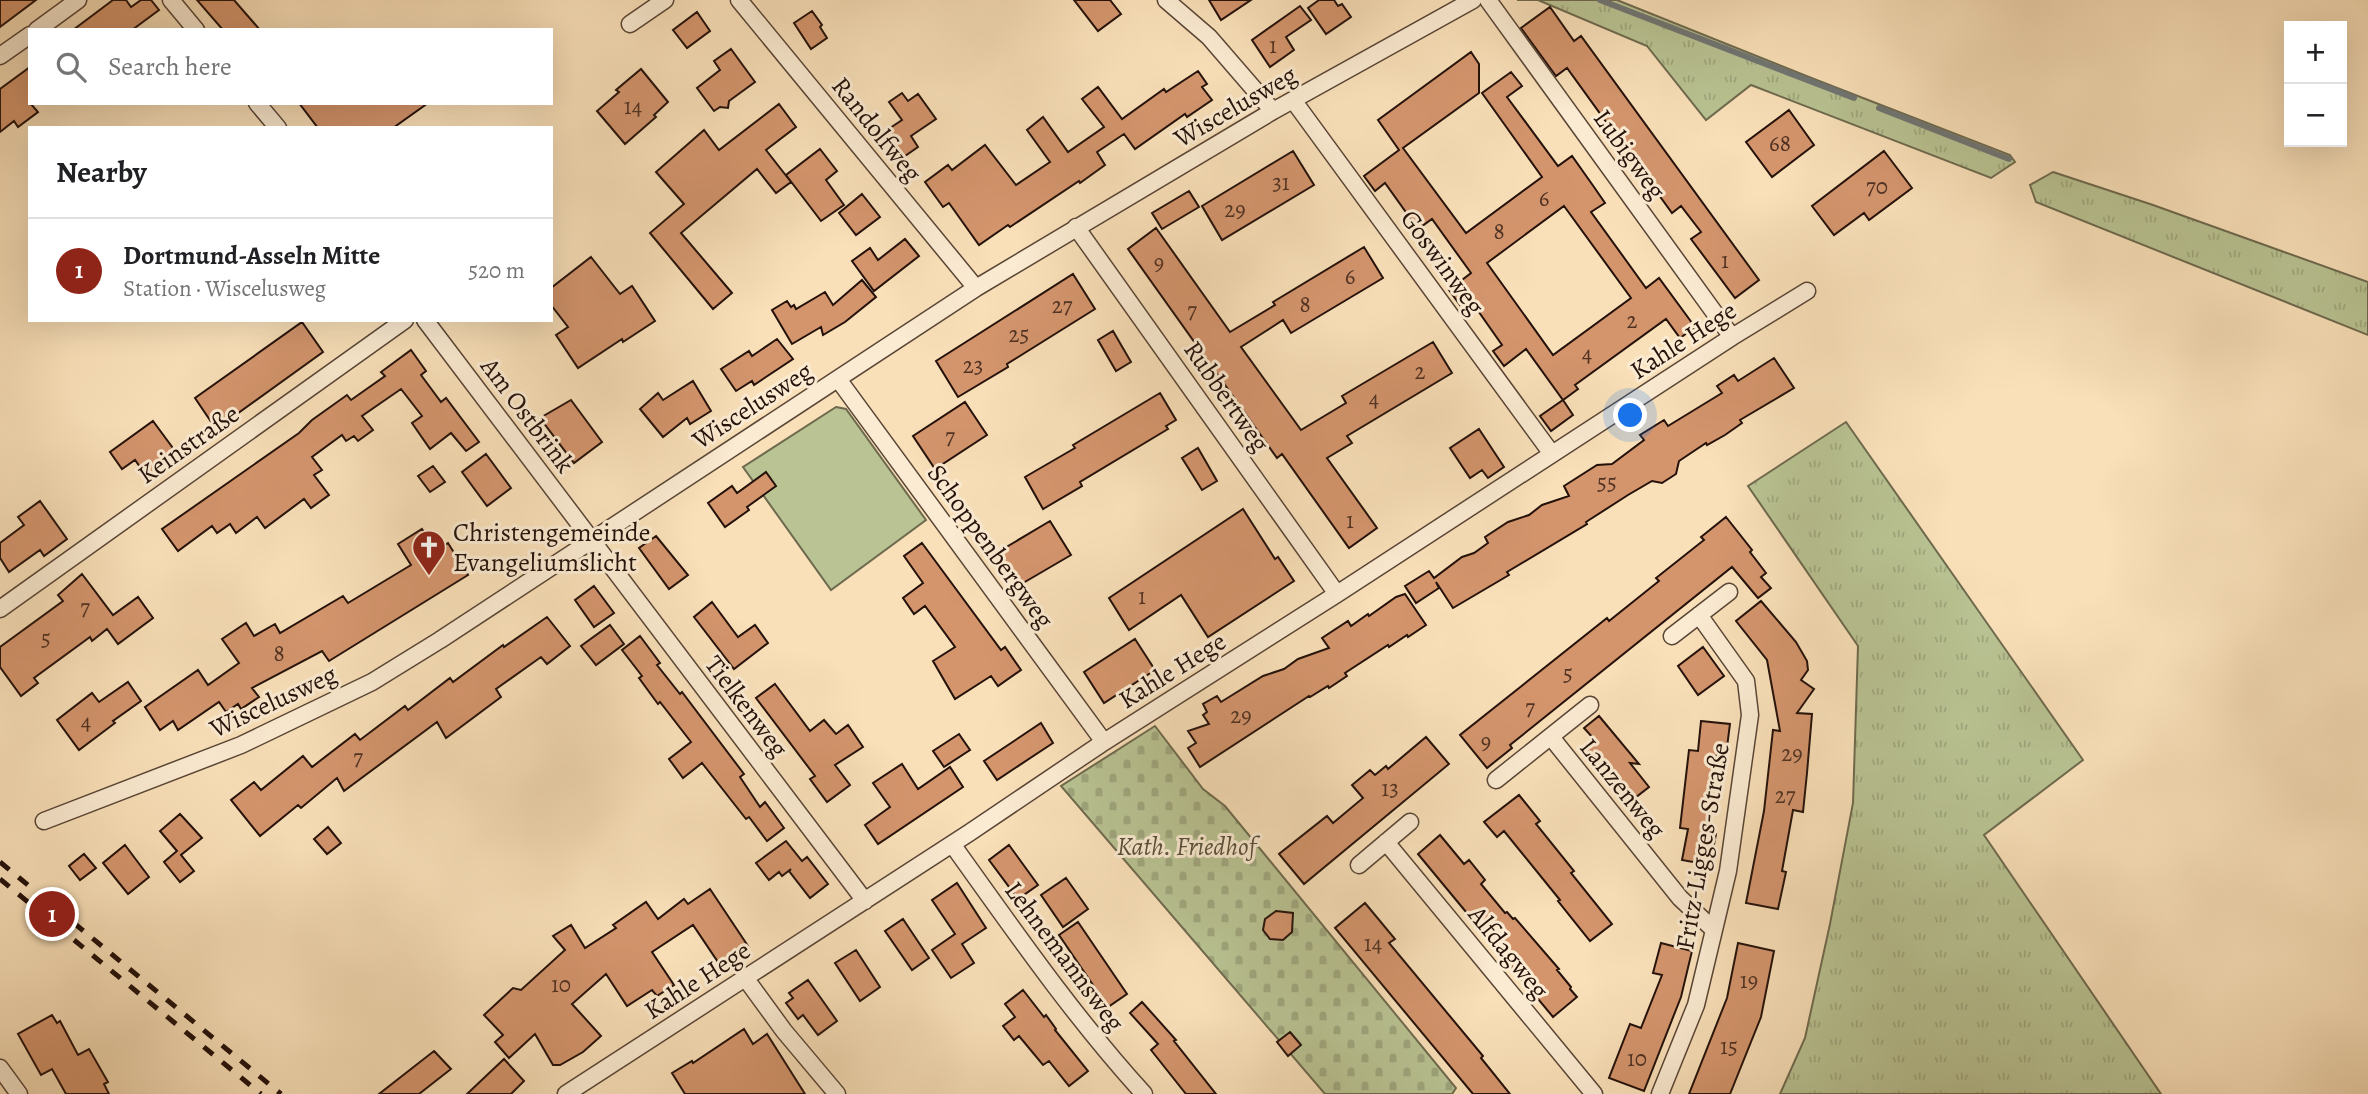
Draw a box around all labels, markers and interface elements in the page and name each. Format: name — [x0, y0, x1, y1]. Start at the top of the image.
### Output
map controls — [2284, 21, 2347, 147]
button: + — [2284, 21, 2347, 84]
search box — [28, 28, 553, 105]
house number: 1 — [1269, 30, 1277, 61]
icon: search — [52, 48, 90, 86]
text: Search here — [108, 49, 232, 84]
street label: Wiscelusweg — [1167, 57, 1303, 156]
street label: Randolfweg — [823, 69, 930, 189]
button: − — [2284, 84, 2347, 147]
house number: 14 — [624, 91, 642, 122]
street label: Lubigweg — [1585, 102, 1674, 206]
house number: 68 — [1769, 128, 1791, 159]
text: Nearby — [56, 152, 147, 192]
house number: 31 — [1272, 167, 1290, 198]
house number: 70 — [1866, 171, 1888, 202]
house number: 6 — [1539, 183, 1549, 214]
house number: 29 — [1224, 194, 1246, 225]
street label: Goswinweg — [1393, 203, 1493, 322]
house number: 8 — [1493, 216, 1505, 247]
text: Dortmund-Asseln Mitte — [123, 238, 380, 273]
house number: 1 — [1721, 245, 1729, 276]
house number: 9 — [1154, 247, 1164, 278]
text: 1 — [75, 255, 83, 286]
text: 520 m — [468, 255, 525, 286]
house number: 6 — [1345, 261, 1355, 292]
text: Station · Wiscelusweg — [123, 273, 326, 304]
house number: 8 — [1299, 289, 1311, 320]
house number: 27 — [1052, 290, 1073, 321]
street label: Kahle Hege — [1623, 293, 1743, 388]
house number: 7 — [1187, 295, 1197, 326]
house number: 2 — [1627, 305, 1638, 336]
house number: 25 — [1009, 319, 1029, 350]
street label: Rubbertweg — [1176, 334, 1278, 459]
house number: 4 — [1582, 338, 1592, 369]
street label: Am Ostbrink — [472, 350, 583, 480]
house number: 23 — [963, 350, 983, 381]
street label: Wiscelusweg — [685, 354, 819, 458]
house number: 2 — [1415, 356, 1426, 387]
house number: 4 — [1369, 383, 1379, 414]
street label: Keinstraße — [130, 397, 246, 492]
your location — [1613, 398, 1647, 432]
house number: 7 — [945, 421, 955, 452]
street label: Schoppenbergweg — [919, 457, 1062, 635]
house number: 55 — [1597, 467, 1617, 498]
house number: 1 — [1346, 505, 1354, 536]
place label: Christengemeinde Evangeliumslicht — [453, 515, 651, 580]
church icon: Christengemeinde Evangeliumslicht — [410, 528, 448, 577]
house number: 1 — [1138, 581, 1146, 612]
house number: 7 — [80, 592, 90, 623]
house number: 5 — [41, 623, 51, 654]
street label: Kahle Hege — [1112, 624, 1233, 717]
house number: 8 — [273, 638, 285, 669]
street label: Tielkenweg — [697, 648, 796, 764]
street label: Wiscelusweg — [203, 657, 342, 747]
house number: 5 — [1563, 658, 1573, 689]
house number: 7 — [1525, 692, 1535, 723]
house number: 29 — [1230, 700, 1252, 731]
house number: 4 — [81, 706, 91, 737]
house number: 9 — [1481, 726, 1491, 757]
street label: Lanzenweg — [1571, 731, 1674, 846]
house number: 29 — [1781, 738, 1803, 769]
street label: Fritz-Ligges-Straße — [1667, 740, 1738, 952]
house number: 7 — [353, 742, 363, 773]
house number: 13 — [1381, 773, 1399, 804]
house number: 27 — [1775, 780, 1796, 811]
park label: Kath. Friedhof — [1117, 829, 1261, 864]
street label: Lehnemannsweg — [997, 874, 1133, 1039]
pin: 1 — [29, 888, 75, 940]
street label: Alfdagweg — [1460, 898, 1557, 1006]
house number: 14 — [1364, 928, 1382, 959]
street label: Kahle Hege — [637, 933, 757, 1028]
house number: 19 — [1740, 965, 1758, 996]
house number: 10 — [551, 969, 571, 1000]
house number: 15 — [1720, 1031, 1738, 1062]
house number: 10 — [1627, 1043, 1647, 1074]

